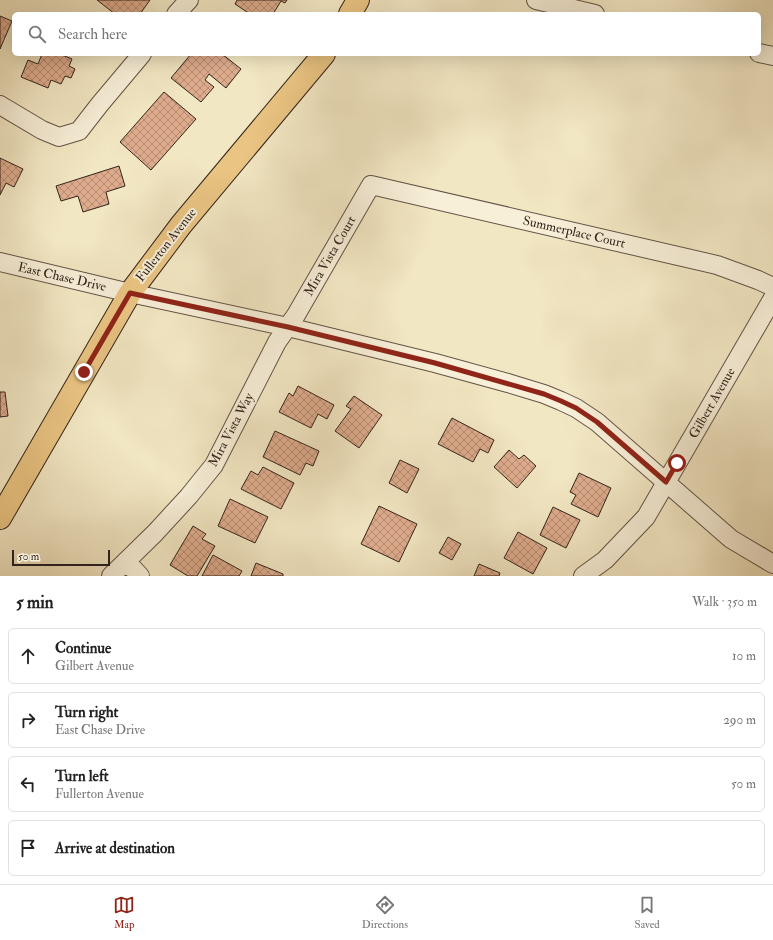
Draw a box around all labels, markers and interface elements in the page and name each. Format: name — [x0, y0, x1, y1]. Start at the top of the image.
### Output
search box — [12, 12, 761, 56]
icon: search — [26, 23, 48, 45]
text: Search here — [58, 25, 127, 44]
street label: Fullerton Avenue — [132, 205, 200, 285]
street label: Summerplace Court — [521, 212, 627, 253]
street label: Mira Vista Court — [301, 213, 359, 299]
street label: East Chase Drive — [16, 259, 108, 295]
route end — [75, 363, 93, 381]
street label: Gilbert Avenue — [685, 364, 739, 441]
street label: Mira Vista Way — [205, 390, 258, 470]
route start — [668, 454, 686, 472]
scale bar — [12, 548, 110, 567]
text: 50 m — [18, 550, 39, 563]
text: 5 min — [16, 592, 54, 613]
text: Walk · 350 m — [692, 594, 757, 610]
text: Continue — [55, 639, 111, 658]
icon: ahead — [17, 645, 39, 667]
text: 10 m — [732, 648, 756, 664]
text: Gilbert Avenue — [55, 658, 134, 674]
text: Turn right — [55, 703, 118, 722]
icon: right — [17, 709, 39, 731]
text: 290 m — [723, 712, 756, 728]
text: East Chase Drive — [55, 722, 145, 738]
text: Turn left — [55, 767, 109, 786]
icon: left — [17, 773, 39, 795]
text: 50 m — [731, 776, 756, 792]
text: Fullerton Avenue — [55, 786, 144, 802]
icon: arrive — [17, 837, 39, 859]
text: Arrive at destination — [55, 839, 175, 858]
tab: Map — [113, 894, 135, 931]
tab: Directions — [362, 894, 408, 931]
tab: Saved — [635, 894, 660, 931]

